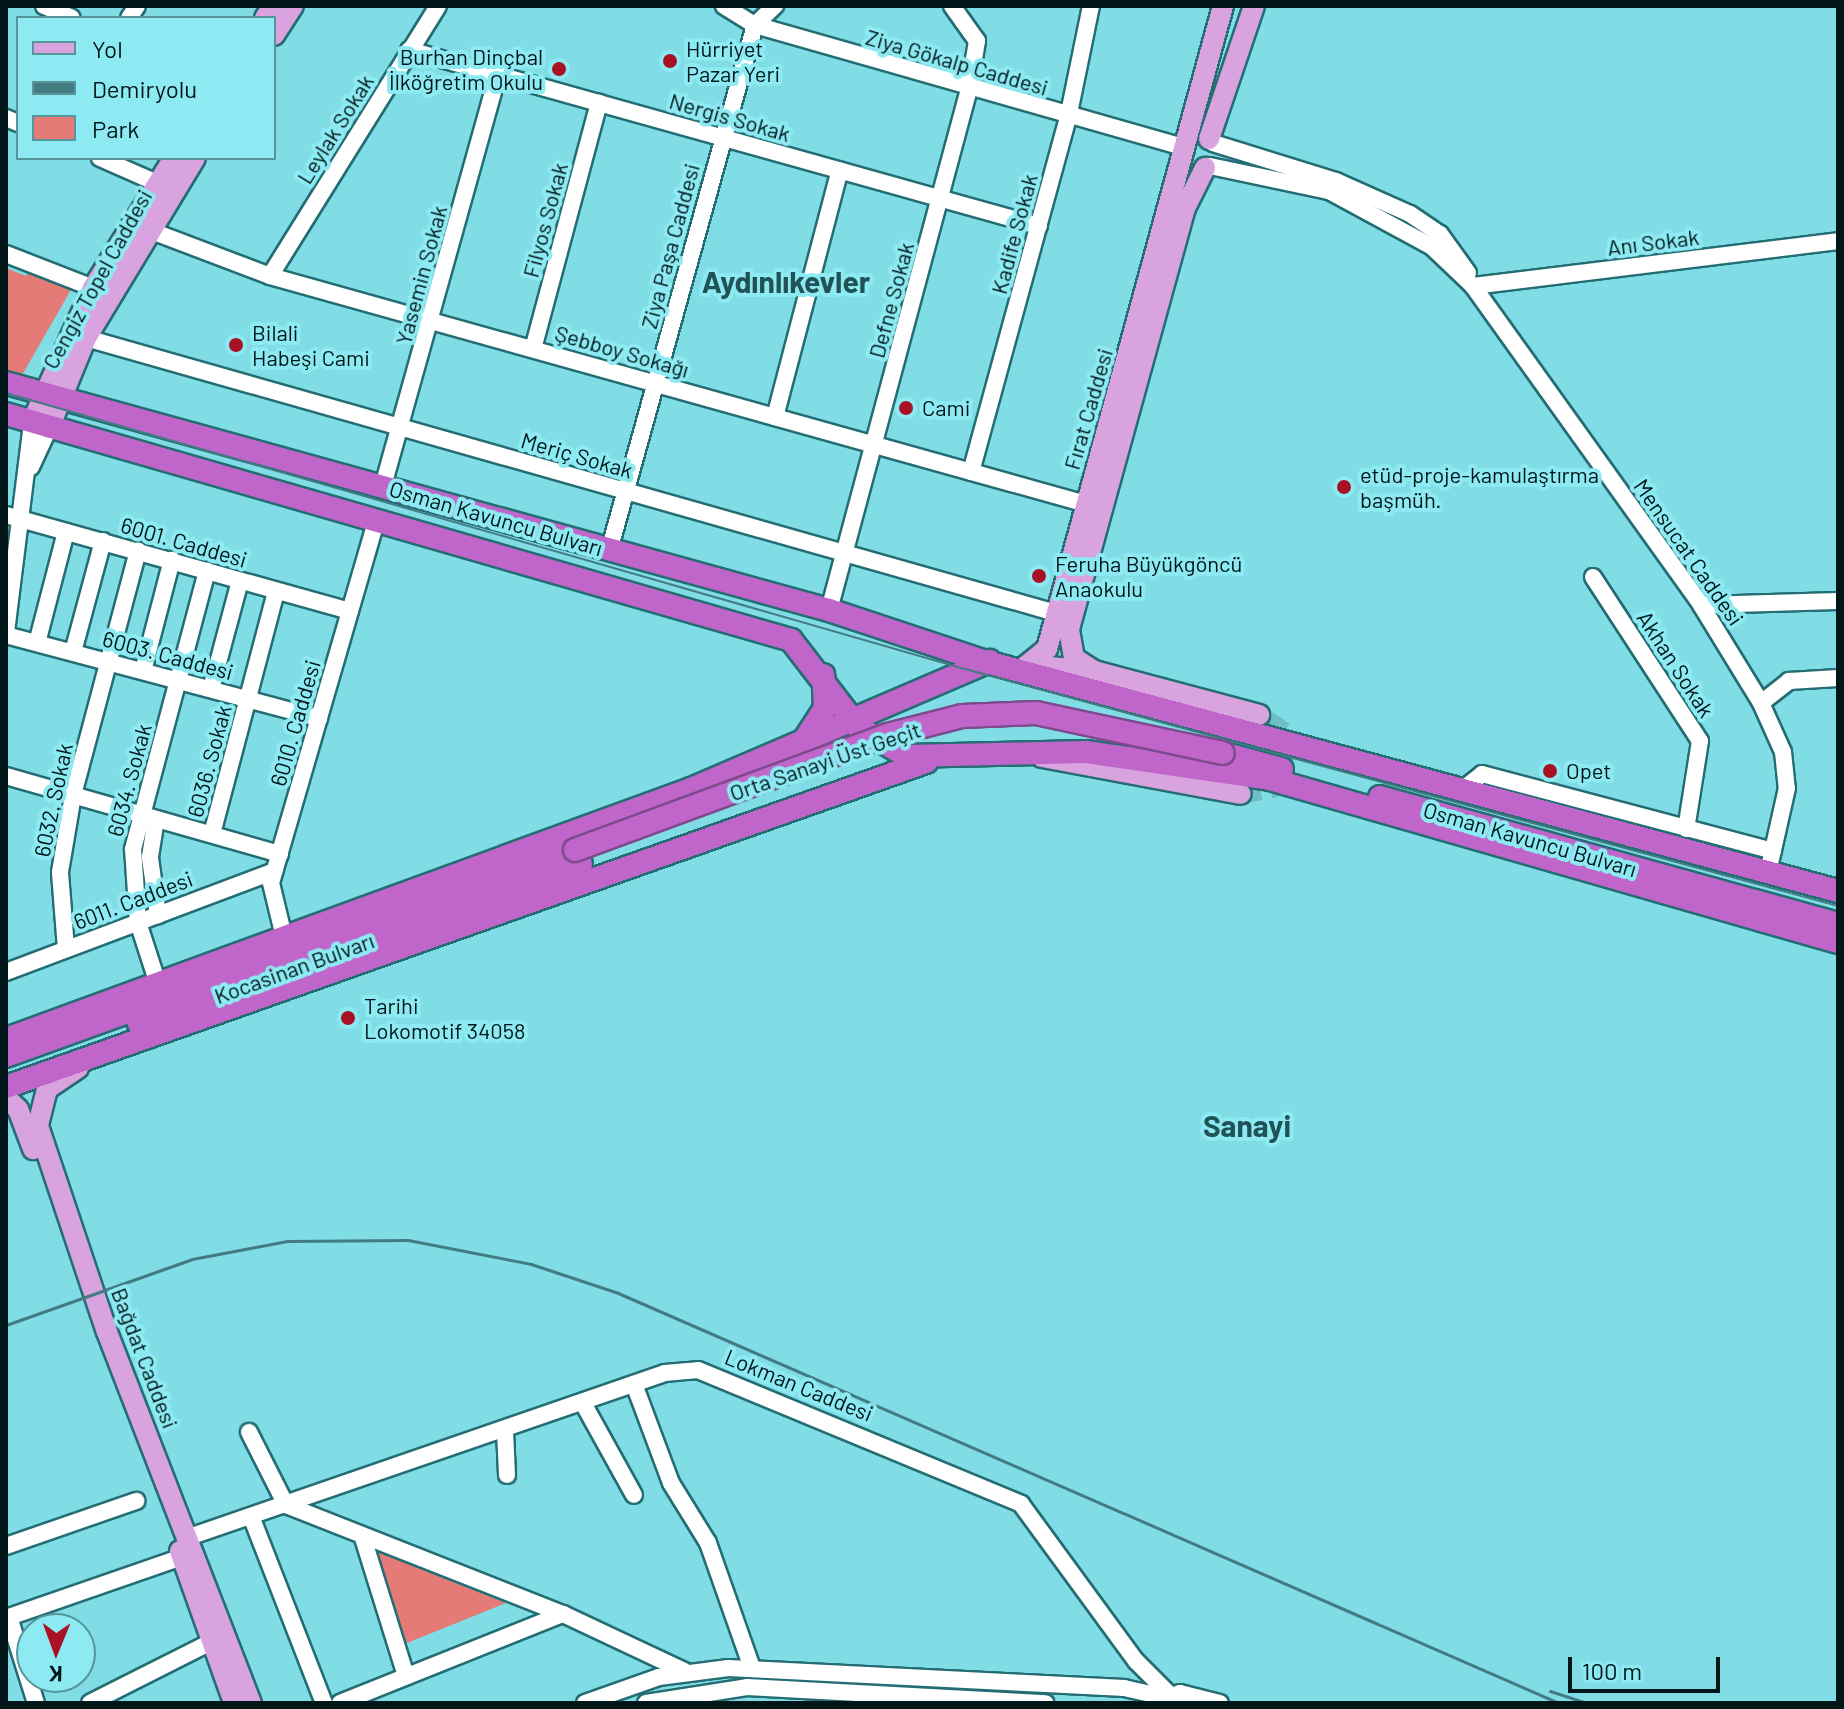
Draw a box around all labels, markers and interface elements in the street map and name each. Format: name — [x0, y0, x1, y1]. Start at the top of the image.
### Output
legend — [16, 16, 276, 160]
street label: Ziya Gökalp Caddesi — [863, 23, 1051, 101]
text: Yol — [92, 34, 123, 63]
place label: Hürriyet Pazar Yeri — [686, 35, 780, 86]
place label: Burhan Dinçbal İlköğretim Okulu — [389, 43, 543, 94]
marker: Hürriyet Pazar Yeri — [661, 52, 679, 70]
marker: Burhan Dinçbal İlköğretim Okulu — [550, 60, 568, 78]
street label: Leylak Sokak — [291, 70, 379, 188]
text: Demiryolu — [92, 74, 197, 103]
street label: Nergis Sokak — [666, 87, 794, 147]
text: Park — [92, 114, 139, 143]
street label: Filyos Sokak — [517, 160, 573, 280]
street label: Ziya Paşa Caddesi — [635, 161, 705, 331]
street label: Kadife Sokak — [985, 171, 1043, 297]
street label: Cengiz Topel Caddesi — [37, 185, 157, 373]
street label: Yasemin Sokak — [390, 203, 452, 347]
street label: Anı Sokak — [1606, 223, 1700, 261]
street label: Defne Sokak — [863, 239, 919, 361]
district label: Aydınlıkevler — [702, 263, 870, 299]
place label: Bilali Habeşi Cami — [252, 319, 370, 370]
street label: Şebboy Sokağı — [552, 319, 692, 383]
marker: Bilali Habeşi Cami — [227, 336, 245, 354]
street label: Fırat Caddesi — [1058, 345, 1118, 473]
place label: Cami — [922, 395, 970, 421]
marker: Cami — [897, 399, 915, 417]
street label: Meriç Sokak — [518, 426, 636, 484]
place label: etüd-proje-kamulaştırma başmüh. — [1360, 461, 1599, 512]
street label: Mensucat Caddesi — [1629, 474, 1749, 630]
street label: Osman Kavuncu Bulvarı — [386, 475, 606, 561]
marker: etüd-proje-kamulaştırma başmüh. — [1335, 478, 1353, 496]
street label: 6001. Caddesi — [118, 511, 250, 573]
place label: Feruha Büyükgöncü Anaokulu — [1055, 550, 1242, 602]
marker: Feruha Büyükgöncü Anaokulu — [1030, 567, 1048, 585]
street label: Akhan Sokak — [1632, 606, 1720, 722]
street label: 6003. Caddesi — [100, 625, 236, 685]
street label: 6010. Caddesi — [264, 657, 326, 789]
street label: 6036. Sokak — [181, 702, 237, 820]
street label: Orta Sanayi Üst Geçit — [726, 716, 924, 806]
street label: 6034. Sokak — [101, 721, 157, 839]
street label: 6032. Sokak — [28, 741, 78, 859]
place label: Opet — [1566, 758, 1611, 784]
marker: Opet — [1541, 762, 1559, 780]
street label: Osman Kavuncu Bulvarı — [1420, 796, 1640, 882]
street label: 6011. Caddesi — [70, 865, 196, 935]
street label: Kocasinan Bulvarı — [211, 927, 377, 1009]
place label: Tarihi Lokomotif 34058 — [364, 992, 525, 1044]
marker: Tarihi Lokomotif 34058 — [339, 1009, 357, 1027]
district label: Sanayi — [1203, 1107, 1291, 1143]
street label: Bağdat Caddesi — [106, 1284, 184, 1432]
street label: Lokman Caddesi — [721, 1343, 877, 1427]
north arrow — [16, 1613, 96, 1693]
scale bar — [1572, 1641, 1724, 1691]
text: 100 m — [1582, 1656, 1642, 1685]
text: K — [48, 1662, 63, 1688]

